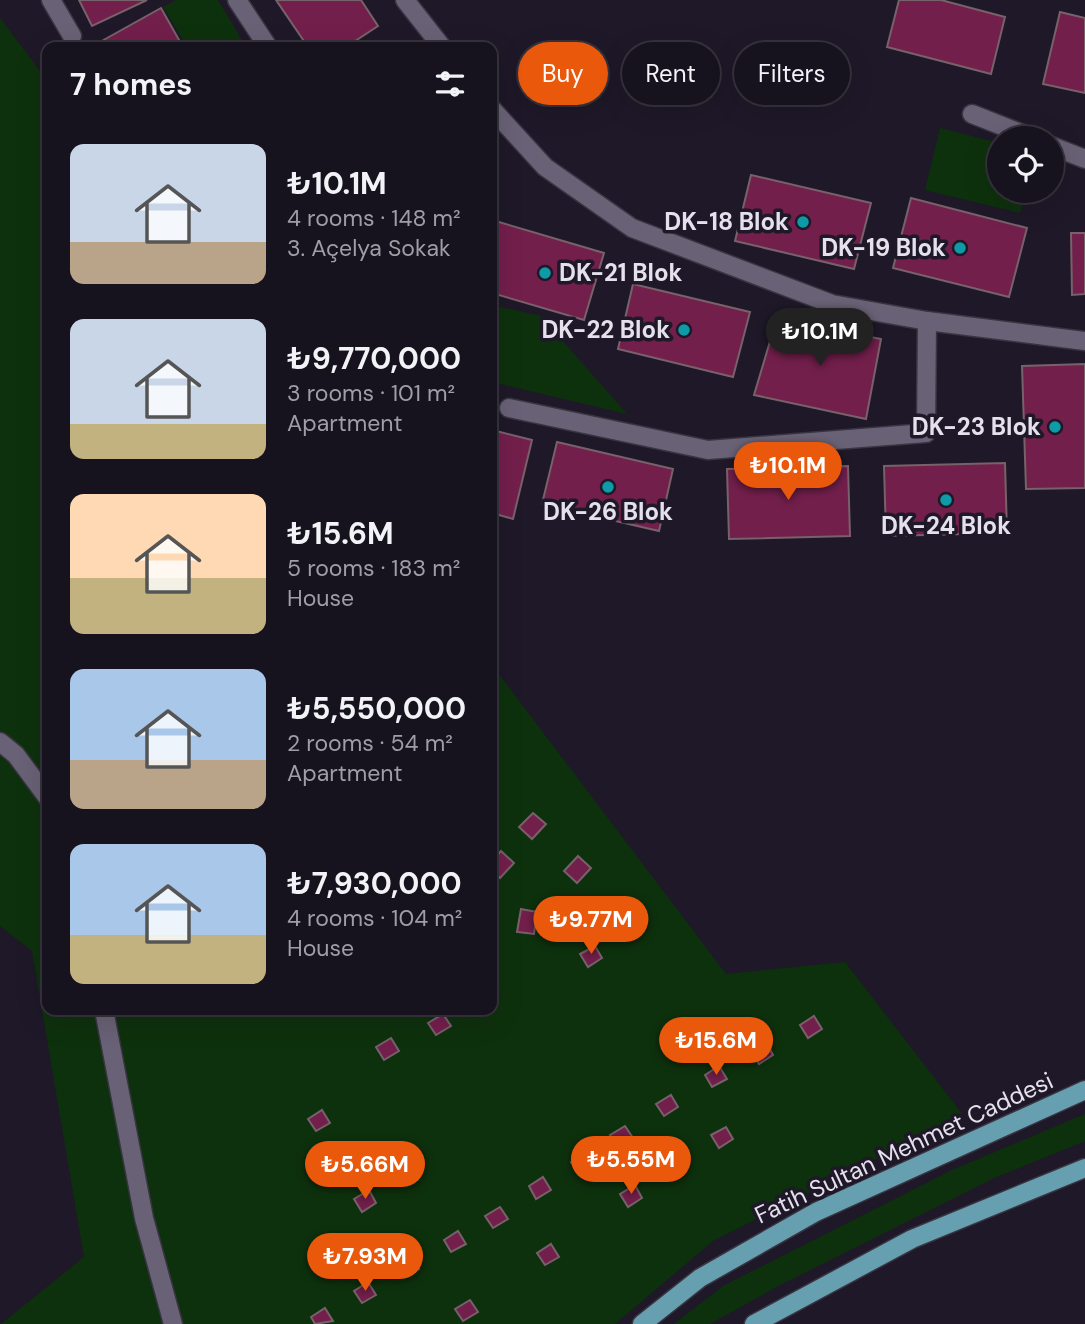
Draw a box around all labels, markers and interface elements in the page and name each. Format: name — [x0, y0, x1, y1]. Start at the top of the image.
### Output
chip: Buy — [518, 42, 608, 105]
chip: Rent — [622, 42, 720, 105]
chip: Filters — [734, 42, 850, 105]
text: 7 homes — [70, 65, 192, 104]
icon: filters — [431, 65, 469, 103]
map controls — [987, 126, 1064, 203]
button: locate — [987, 126, 1064, 203]
text: ₺10.1M — [287, 164, 387, 203]
icon: home — [126, 172, 210, 256]
text: 4 rooms · 148 m² — [287, 203, 461, 233]
place label: DK-18 Blok — [664, 206, 789, 237]
marker: DK-18 Blok — [795, 214, 811, 230]
place label: DK-19 Blok — [821, 232, 946, 263]
text: 3. Açelya Sokak — [287, 233, 451, 263]
marker: DK-19 Blok — [952, 240, 968, 256]
place label: DK-21 Blok — [559, 257, 683, 288]
marker: DK-21 Blok — [537, 265, 553, 281]
pin: ₺10.1M — [763, 308, 877, 368]
place label: DK-22 Blok — [541, 314, 670, 345]
text: ₺10.1M — [782, 316, 858, 346]
marker: DK-22 Blok — [676, 322, 692, 338]
text: ₺9,770,000 — [287, 339, 461, 378]
icon: home — [126, 347, 210, 431]
text: 3 rooms · 101 m² — [287, 378, 455, 408]
text: Apartment — [287, 408, 402, 438]
place label: DK-23 Blok — [912, 411, 1041, 442]
marker: DK-23 Blok — [1047, 419, 1063, 435]
pin: ₺10.1M — [731, 442, 845, 502]
text: ₺10.1M — [750, 450, 826, 480]
marker: DK-26 Blok — [600, 479, 616, 495]
marker: DK-24 Blok — [938, 492, 954, 508]
place label: DK-26 Blok — [543, 496, 673, 527]
place label: DK-24 Blok — [881, 510, 1011, 541]
text: ₺15.6M — [287, 514, 394, 553]
icon: home — [126, 522, 210, 606]
text: 5 rooms · 183 m² — [287, 553, 460, 583]
text: House — [287, 583, 354, 613]
text: ₺5,550,000 — [287, 689, 466, 728]
icon: home — [126, 697, 210, 781]
text: 2 rooms · 54 m² — [287, 728, 453, 758]
text: Apartment — [287, 758, 402, 788]
text: ₺7,930,000 — [287, 864, 462, 903]
icon: home — [126, 872, 210, 956]
pin: ₺9.77M — [534, 897, 648, 956]
text: 4 rooms · 104 m² — [287, 903, 462, 933]
text: ₺9.77M — [549, 904, 633, 934]
text: House — [287, 933, 354, 963]
pin: ₺15.6M — [659, 1018, 773, 1077]
text: ₺15.6M — [675, 1025, 757, 1055]
street label: Fatih Sultan Mehmet Caddesi — [750, 1065, 1058, 1230]
pin: ₺5.55M — [574, 1136, 688, 1196]
pin: ₺5.66M — [308, 1142, 422, 1201]
text: ₺5.55M — [587, 1144, 675, 1174]
text: ₺5.66M — [321, 1149, 409, 1179]
pin: ₺7.93M — [308, 1234, 422, 1293]
text: ₺7.93M — [323, 1241, 407, 1271]

